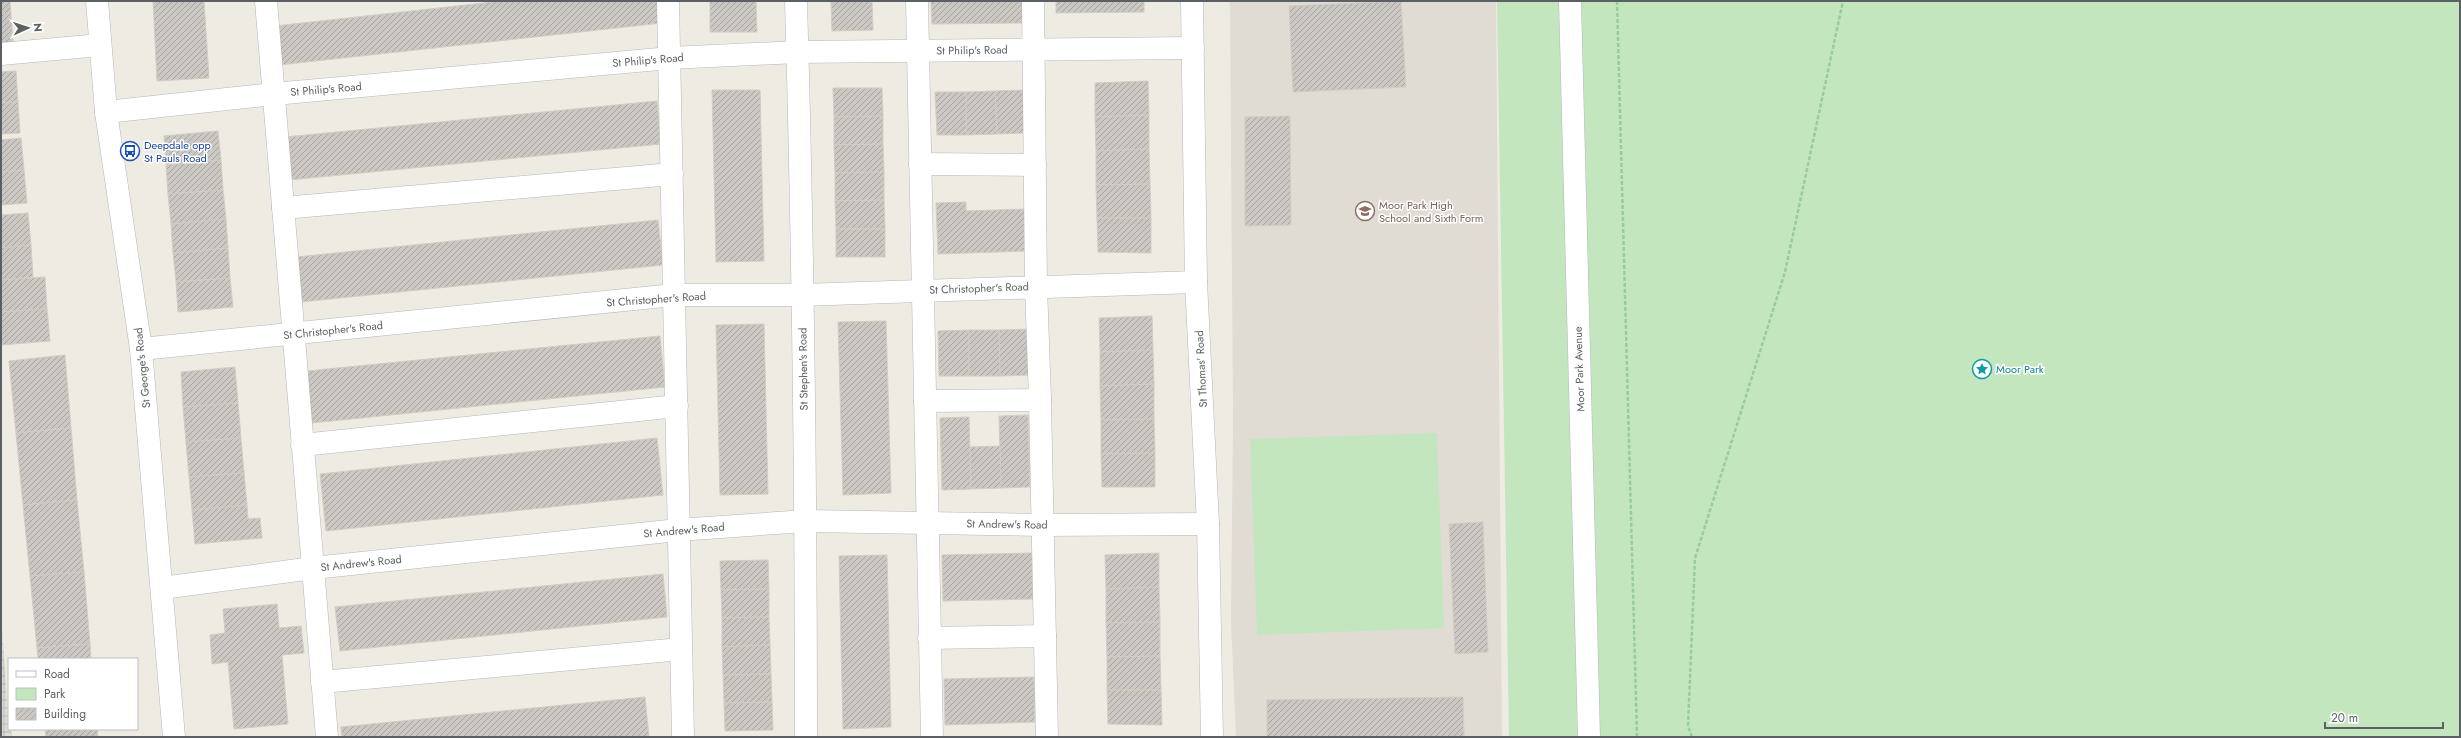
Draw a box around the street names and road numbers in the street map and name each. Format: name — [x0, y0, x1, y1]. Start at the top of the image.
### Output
street label: St Philip's Road — [936, 41, 1008, 59]
street label: St Philip's Road — [612, 49, 684, 71]
street label: St Philip's Road — [290, 78, 362, 100]
street label: St Christopher's Road — [929, 278, 1029, 298]
street label: St Christopher's Road — [606, 288, 706, 310]
street label: St Christopher's Road — [282, 317, 384, 343]
street label: Moor Park Avenue — [1570, 326, 1588, 412]
street label: St George's Road — [130, 327, 154, 409]
street label: St Stephen's Road — [794, 327, 812, 411]
street label: St Thomas' Road — [1191, 330, 1211, 408]
street label: St Andrew's Road — [966, 515, 1048, 533]
street label: St Andrew's Road — [643, 518, 725, 542]
street label: St Andrew's Road — [320, 551, 402, 575]

